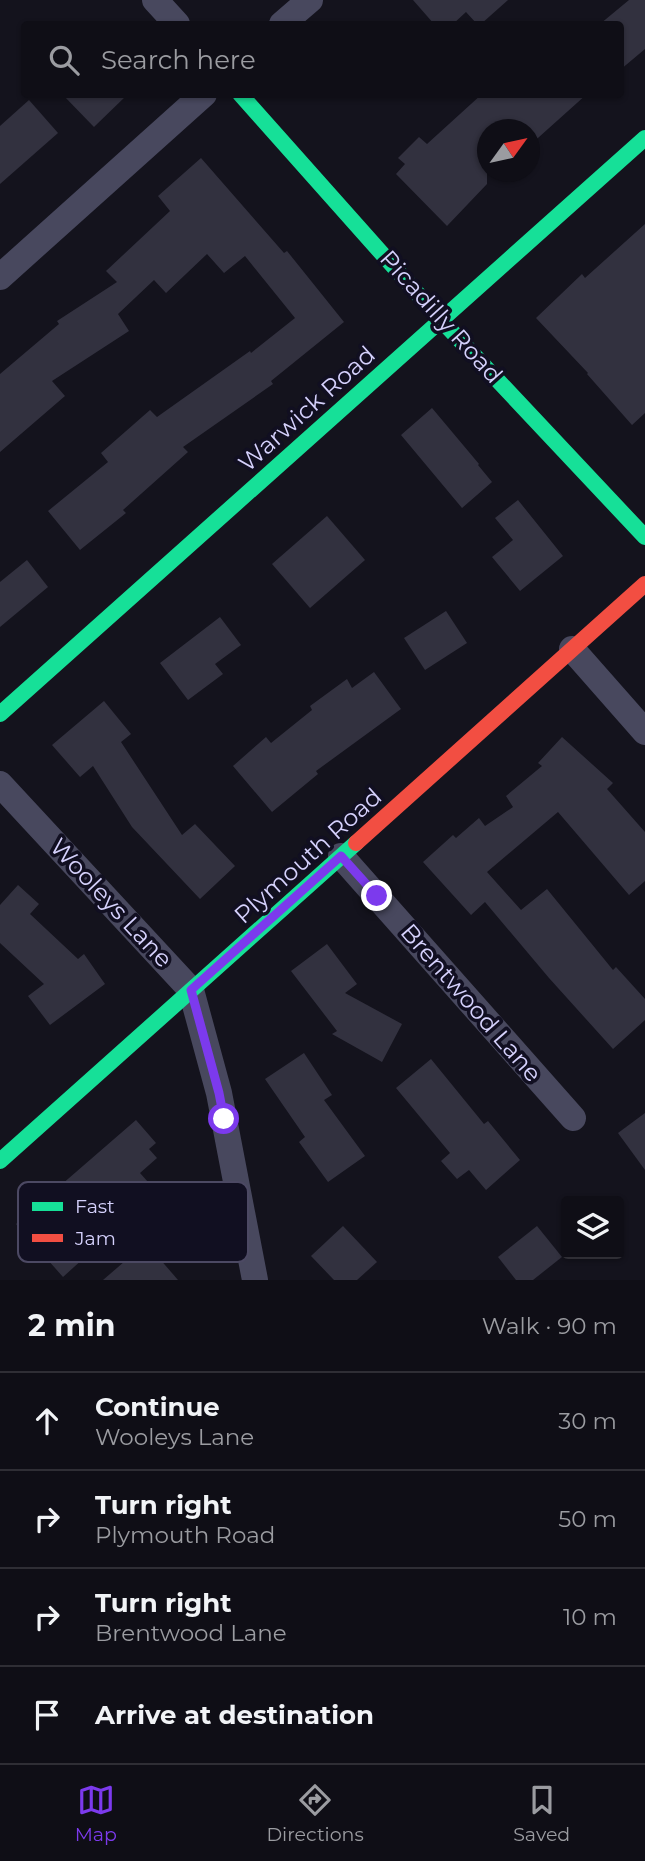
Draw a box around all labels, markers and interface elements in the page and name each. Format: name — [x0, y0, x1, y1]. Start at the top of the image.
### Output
search box — [21, 21, 624, 98]
icon: search — [45, 41, 83, 79]
text: Search here — [101, 44, 256, 76]
north arrow — [477, 119, 540, 182]
street label: Picadilly Road — [374, 244, 509, 389]
street label: Warwick Road — [232, 340, 381, 478]
street label: Plymouth Road — [228, 782, 387, 929]
street label: Wooleys Lane — [44, 832, 179, 973]
route end — [361, 880, 392, 911]
street label: Brentwood Lane — [395, 918, 548, 1088]
route start — [208, 1103, 239, 1134]
legend — [18, 1182, 248, 1262]
text: Fast — [75, 1195, 115, 1218]
map controls — [561, 1196, 624, 1259]
button: layers — [561, 1196, 624, 1259]
text: Jam — [74, 1227, 116, 1250]
text: 2 min — [28, 1307, 115, 1344]
text: Walk · 90 m — [482, 1312, 617, 1340]
text: Continue — [95, 1391, 220, 1423]
icon: ahead — [28, 1402, 66, 1440]
text: 30 m — [558, 1407, 617, 1435]
text: Wooleys Lane — [95, 1423, 254, 1451]
text: Turn right — [95, 1489, 231, 1521]
icon: right — [28, 1500, 66, 1538]
text: 50 m — [558, 1505, 617, 1533]
text: Plymouth Road — [95, 1521, 275, 1549]
text: Turn right — [95, 1587, 231, 1619]
icon: right — [28, 1598, 66, 1636]
text: 10 m — [563, 1603, 617, 1631]
text: Brentwood Lane — [95, 1619, 287, 1647]
icon: arrive — [28, 1696, 66, 1734]
text: Arrive at destination — [95, 1699, 374, 1731]
tab: Map — [75, 1781, 117, 1846]
tab: Directions — [266, 1781, 364, 1846]
tab: Saved — [513, 1781, 570, 1846]

